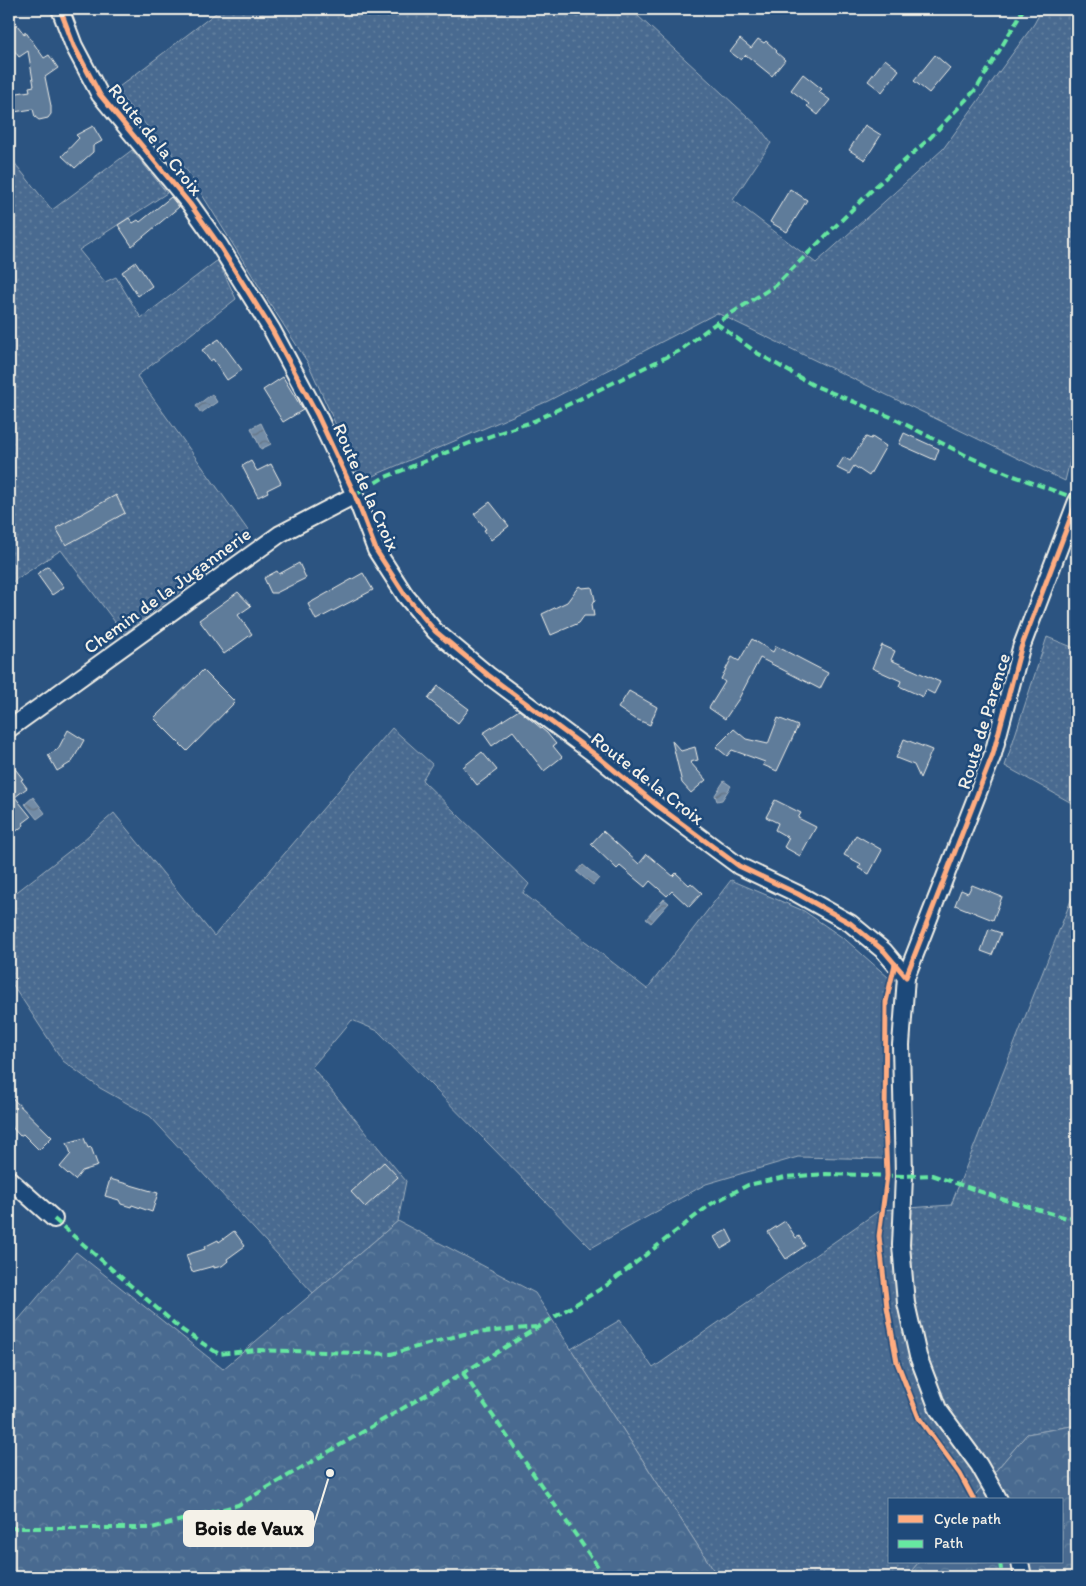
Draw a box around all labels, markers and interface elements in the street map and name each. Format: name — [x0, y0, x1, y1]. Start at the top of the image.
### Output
street label: Route de la Croix — [103, 79, 208, 200]
street label: Route de la Croix — [328, 420, 405, 555]
street label: Chemin de la Jugannerie — [79, 522, 255, 659]
street label: Route de Parence — [952, 650, 1015, 792]
street label: Route de la Croix — [586, 727, 709, 830]
legend — [888, 1498, 1064, 1564]
text: Cycle path — [934, 1510, 1001, 1528]
callout: Bois de Vaux — [184, 1511, 313, 1546]
text: Bois de Vaux — [195, 1516, 304, 1540]
text: Path — [934, 1534, 963, 1552]

